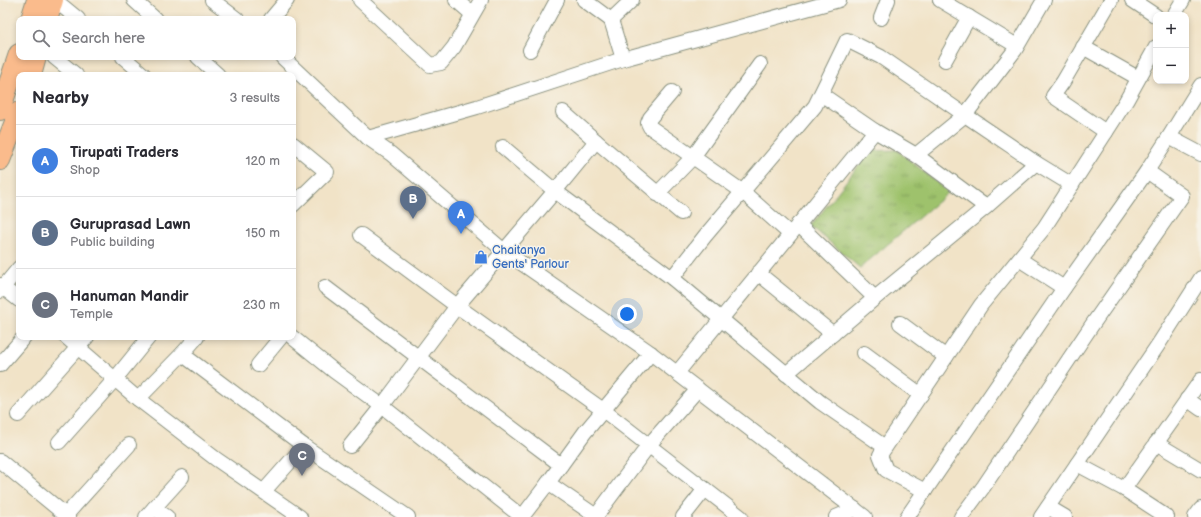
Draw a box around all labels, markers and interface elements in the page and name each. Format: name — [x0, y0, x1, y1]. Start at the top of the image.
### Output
map controls — [1153, 12, 1189, 84]
button: + — [1153, 12, 1189, 48]
search box — [16, 16, 296, 60]
icon: search — [30, 27, 52, 49]
text: Search here — [62, 29, 145, 48]
button: − — [1153, 48, 1189, 84]
text: Nearby — [32, 88, 89, 108]
text: 3 results — [229, 90, 280, 106]
text: Tirupati Traders — [70, 143, 179, 162]
text: A — [41, 153, 49, 169]
text: 120 m — [245, 153, 280, 169]
text: Shop — [70, 162, 100, 178]
pin: B — [400, 186, 426, 219]
pin: A — [448, 201, 474, 234]
text: Guruprasad Lawn — [70, 215, 191, 234]
text: B — [40, 225, 50, 241]
text: 150 m — [246, 225, 280, 241]
text: Public building — [70, 234, 155, 250]
place label: Chaitanya Gents' Parlour — [492, 243, 569, 272]
shop icon: Chaitanya Gents' Parlour — [473, 249, 489, 265]
text: Hanuman Mandir — [70, 287, 189, 306]
text: C — [40, 297, 50, 313]
text: 230 m — [243, 297, 280, 313]
your location — [617, 304, 637, 324]
text: Temple — [70, 306, 113, 322]
pin: C — [289, 443, 315, 476]

